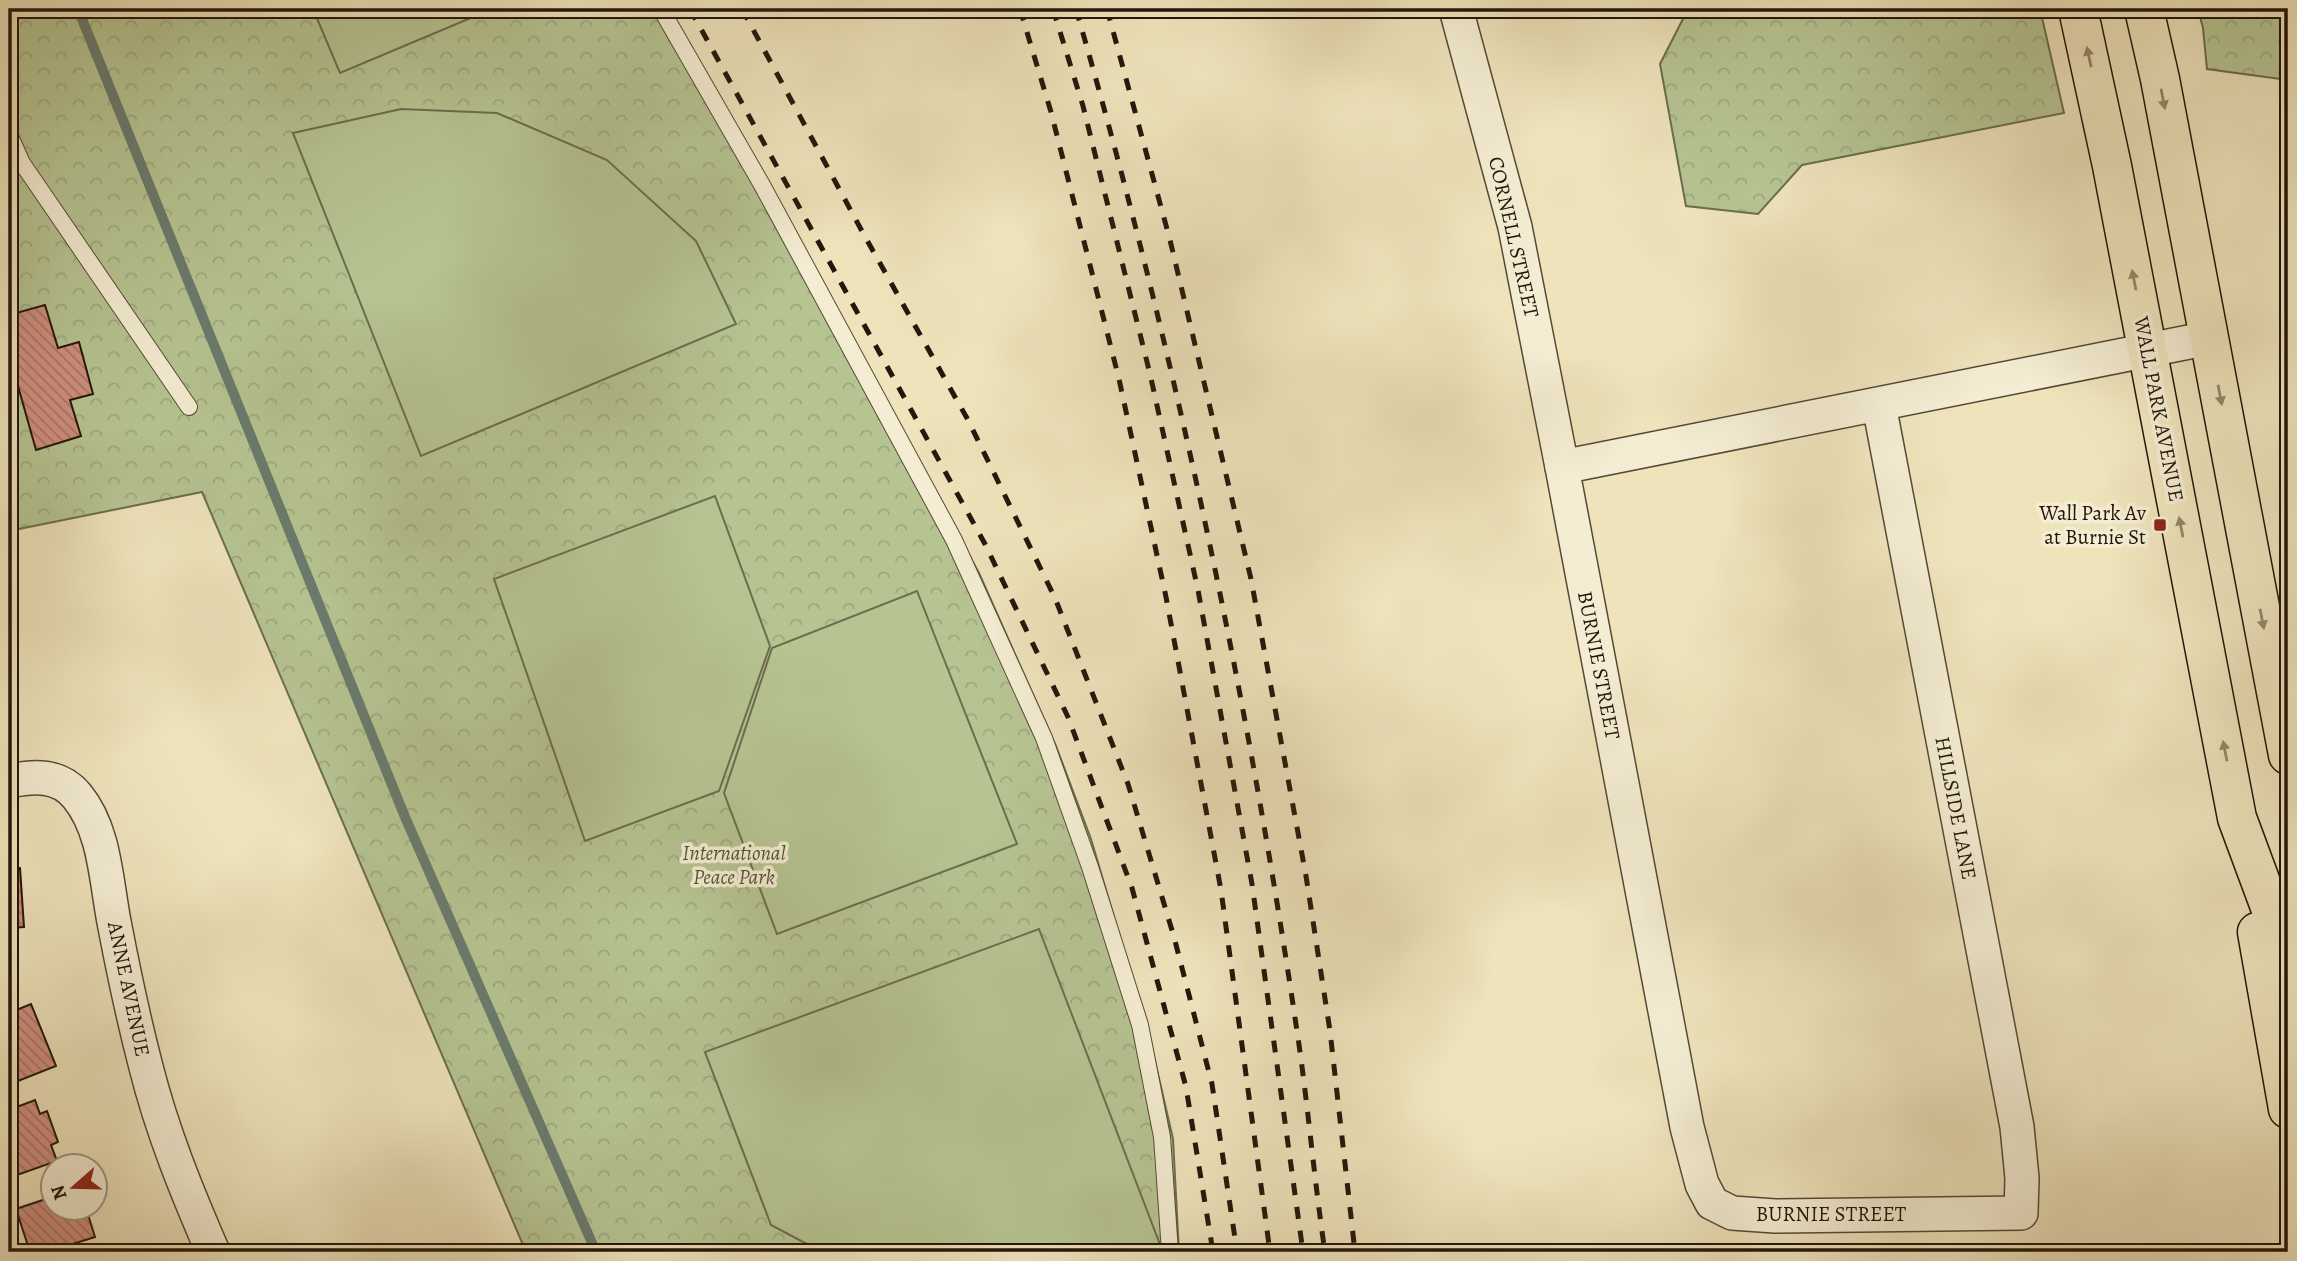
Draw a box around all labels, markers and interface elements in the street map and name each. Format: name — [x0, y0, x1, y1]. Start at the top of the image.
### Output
one-way arrow — [2084, 46, 2095, 68]
one-way arrow — [2158, 88, 2169, 110]
street label: CORNELL STREET — [1482, 154, 1546, 321]
one-way arrow — [2128, 269, 2139, 291]
street label: WALL PARK AVENUE — [2127, 313, 2191, 504]
one-way arrow — [2215, 384, 2226, 406]
place label: Wall Park Av at Burnie St — [2038, 499, 2147, 551]
one-way arrow — [2176, 516, 2187, 538]
marker: Wall Park Av at Burnie St — [2152, 517, 2168, 533]
street label: BURNIE STREET — [1571, 588, 1627, 742]
one-way arrow — [2257, 608, 2268, 630]
street label: HILLSIDE LANE — [1928, 734, 1984, 882]
one-way arrow — [2219, 740, 2230, 762]
park label: International Peace Park — [682, 839, 787, 891]
street label: ANNE AVENUE — [101, 918, 157, 1059]
north arrow — [38, 1152, 108, 1222]
text: N — [44, 1181, 74, 1203]
street label: BURNIE STREET — [1756, 1200, 1907, 1228]

